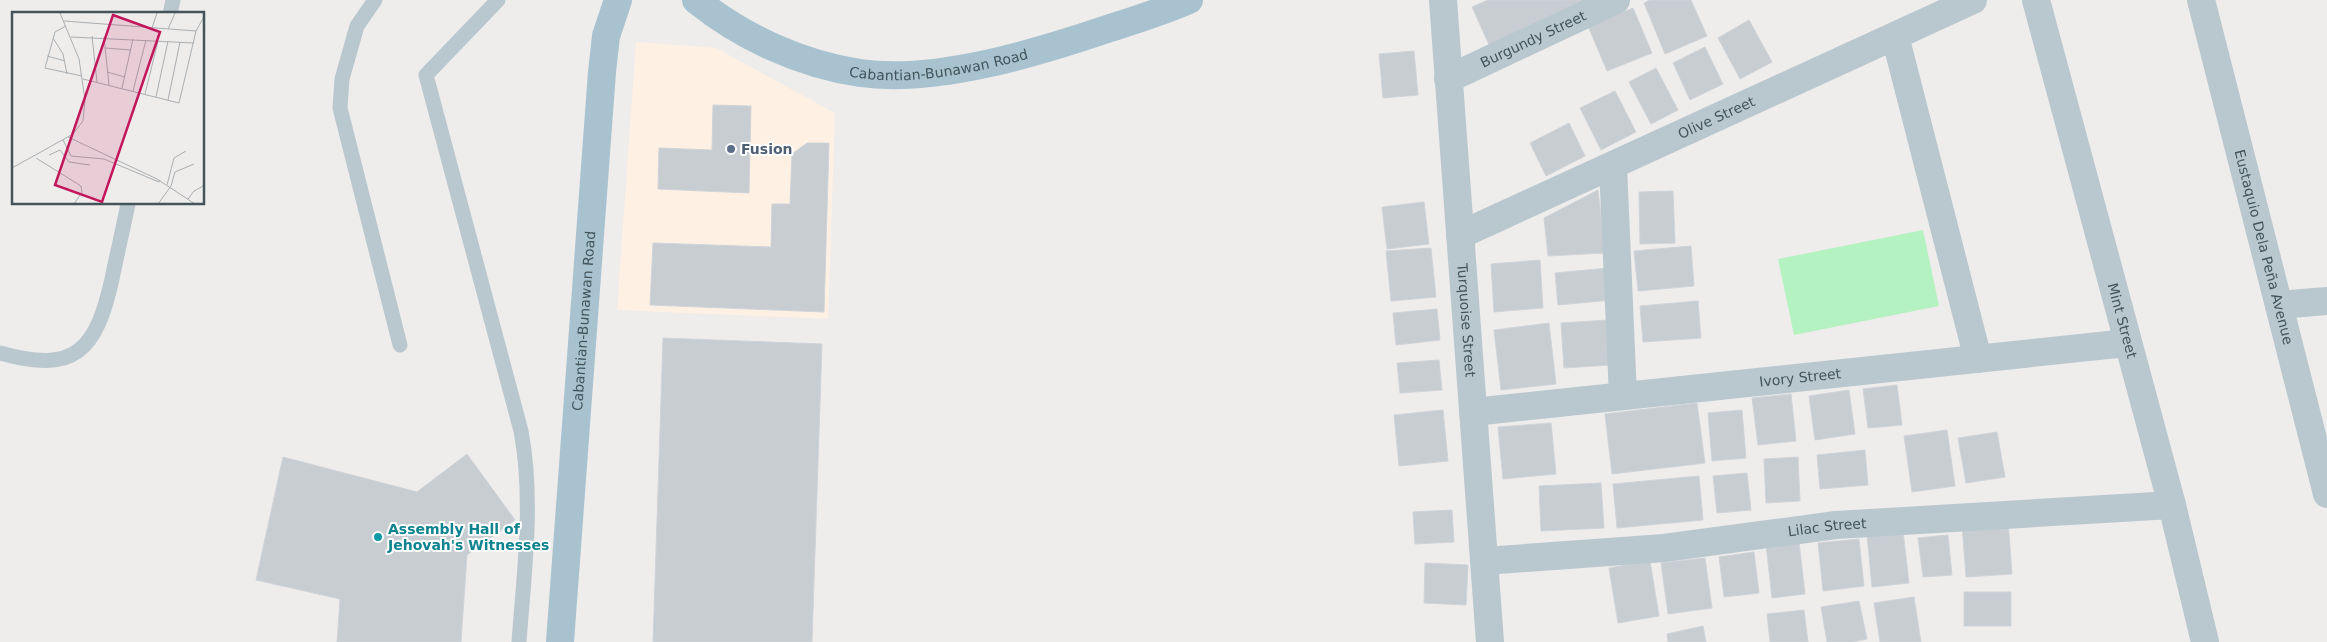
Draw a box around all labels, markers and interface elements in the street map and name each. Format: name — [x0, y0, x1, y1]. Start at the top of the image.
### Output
street label: Burgundy Street — [1478, 7, 1589, 71]
inset map — [12, 12, 205, 205]
street label: Cabantian-Bunawan Road — [848, 46, 1030, 83]
street label: Olive Street — [1675, 93, 1758, 142]
place label: Fusion — [741, 141, 793, 157]
marker: Fusion — [725, 143, 737, 155]
street label: Eustaquio Dela Peña Avenue — [2231, 148, 2297, 346]
street label: Cabantian-Bunawan Road — [569, 230, 598, 412]
street label: Turquoise Street — [1454, 262, 1479, 378]
street label: Mint Street — [2105, 281, 2140, 361]
street label: Ivory Street — [1759, 365, 1842, 390]
street label: Lilac Street — [1787, 515, 1867, 539]
place label: Assembly Hall of Jehovah's Witnesses — [387, 521, 549, 553]
marker: Assembly Hall of Jehovah's Witnesses — [372, 531, 384, 543]

